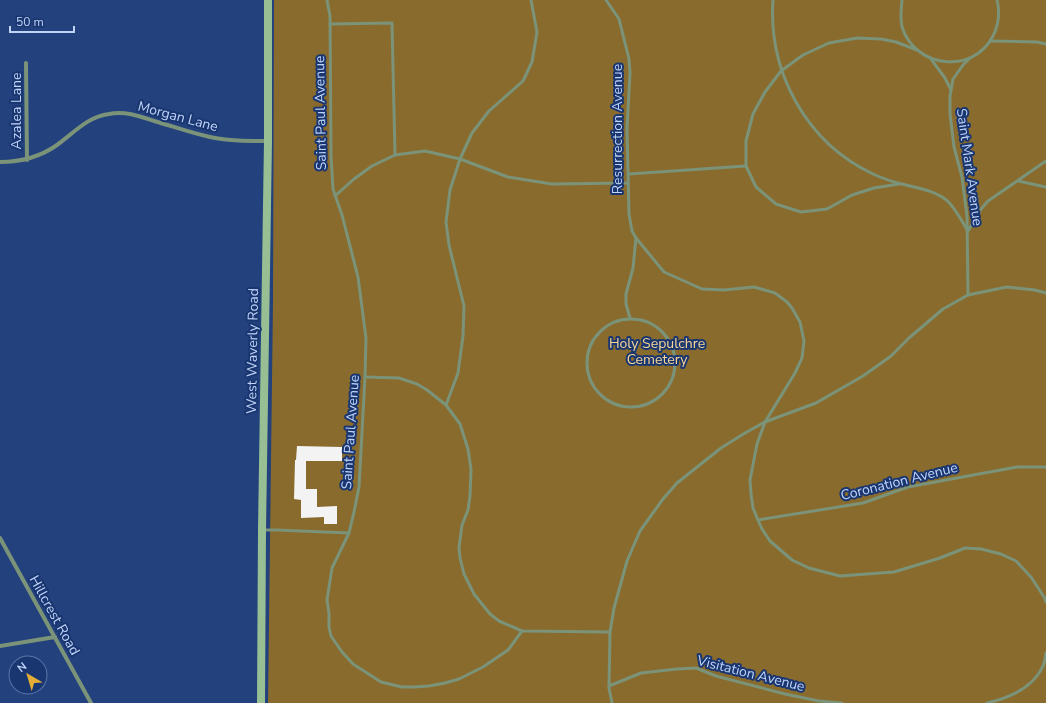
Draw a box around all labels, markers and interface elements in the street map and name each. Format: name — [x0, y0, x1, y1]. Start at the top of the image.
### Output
scale bar — [10, 8, 74, 34]
text: 50 m — [16, 14, 44, 30]
street label: Saint Paul Avenue — [310, 55, 331, 171]
street label: Resurrection Avenue — [608, 64, 627, 194]
street label: Azalea Lane — [7, 73, 26, 150]
street label: Morgan Lane — [136, 97, 220, 136]
street label: Saint Mark Avenue — [952, 107, 987, 227]
street label: West Waverly Road — [242, 288, 263, 414]
park label: Holy Sepulchre Cemetery — [609, 334, 705, 369]
street label: Saint Paul Avenue — [337, 374, 364, 490]
street label: Coronation Avenue — [839, 458, 960, 505]
street label: Hillcrest Road — [25, 572, 84, 659]
street label: Visitation Avenue — [694, 651, 807, 696]
north arrow — [8, 655, 48, 695]
text: N — [14, 659, 30, 676]

